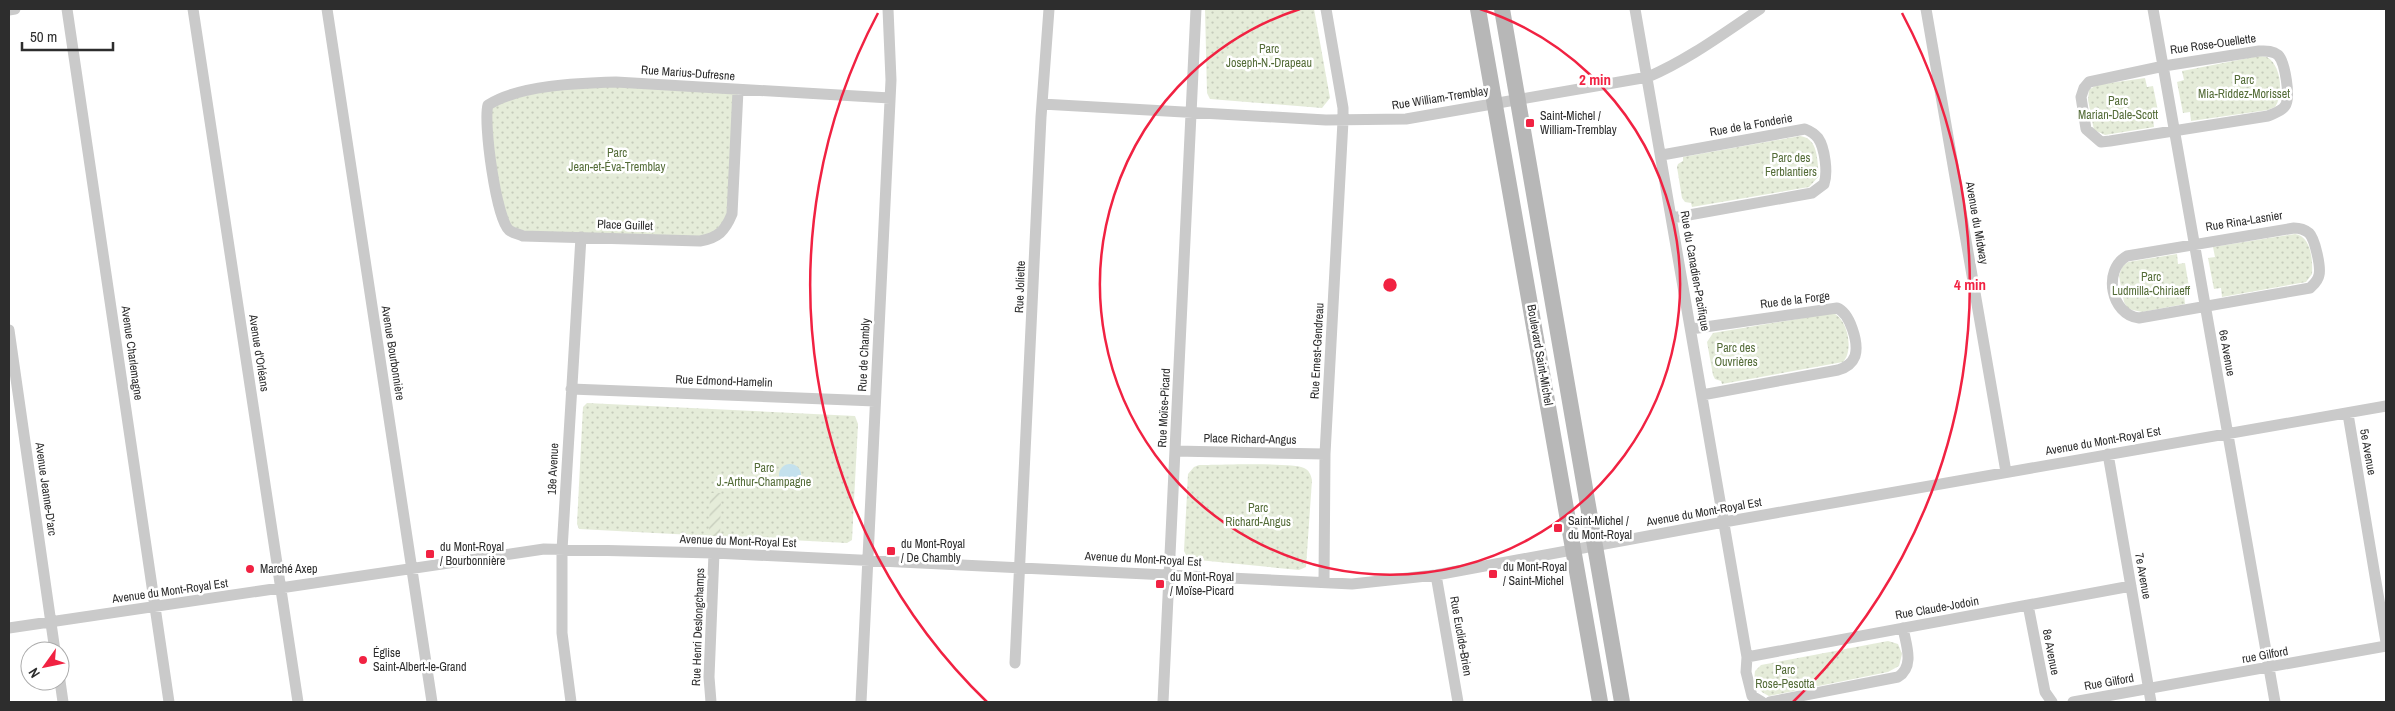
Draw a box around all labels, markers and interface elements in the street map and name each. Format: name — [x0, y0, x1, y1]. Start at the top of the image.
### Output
scale bar — [22, 20, 114, 52]
text: 50 m — [30, 26, 57, 47]
street label: Rue Rose-Ouellette — [2169, 30, 2257, 58]
park label: Parc Joseph-N.-Drapeau — [1226, 41, 1312, 71]
street label: Rue Marius-Dufresne — [641, 62, 735, 84]
text: 2 min — [1579, 69, 1611, 90]
park label: Parc Mia-Riddez-Morisset — [2198, 72, 2290, 102]
street label: Rue William-Tremblay — [1391, 82, 1489, 114]
park label: Parc Marian-Dale-Scott — [2078, 93, 2158, 123]
place label: Saint-Michel / William-Tremblay — [1540, 108, 1617, 138]
street label: Rue de la Fonderie — [1708, 110, 1794, 140]
marker: Saint-Michel / William-Tremblay — [1524, 117, 1536, 129]
park label: Parc Jean-et-Éva-Tremblay — [569, 145, 666, 175]
park label: Parc des Ferblantiers — [1765, 150, 1817, 180]
street label: Avenue du Midway — [1962, 179, 1992, 266]
street label: Rue Rina-Lasnier — [2204, 207, 2284, 235]
street label: Rue du Canadien-Pacifique — [1677, 210, 1713, 332]
street label: Place Guillet — [597, 216, 653, 234]
street label: Rue Joliette — [1011, 260, 1029, 314]
park label: Parc Ludmilla-Chiriaeff — [2112, 269, 2191, 299]
text: 4 min — [1954, 274, 1986, 295]
centre of rings — [1381, 276, 1399, 294]
street label: Rue de la Forge — [1759, 288, 1831, 312]
street label: Rue Ernest-Gendreau — [1306, 303, 1328, 399]
street label: Boulevard Saint-Michel — [1523, 303, 1557, 407]
street label: Avenue Charlemagne — [117, 304, 147, 401]
street label: Avenue Bourbonnière — [377, 304, 408, 401]
street label: Avenue d'Orléans — [245, 312, 273, 393]
street label: Rue de Chambly — [854, 318, 874, 392]
street label: 6e Avenue — [2215, 329, 2239, 377]
park label: Parc des Ouvrières — [1714, 340, 1758, 370]
street label: Rue Moïse-Picard — [1154, 368, 1174, 448]
street label: Rue Edmond-Hamelin — [675, 371, 773, 391]
street label: Avenue du Mont-Royal Est — [2043, 423, 2162, 459]
street label: 5e Avenue — [2356, 428, 2380, 476]
street label: Place Richard-Angus — [1203, 430, 1297, 448]
street label: Avenue Jeanne-D'arc — [31, 440, 60, 537]
street label: 18e Avenue — [544, 443, 562, 495]
park label: Parc J.-Arthur-Champagne — [717, 460, 811, 490]
street label: Avenue du Mont-Royal Est — [1644, 494, 1763, 530]
park label: Parc Richard-Angus — [1225, 500, 1291, 530]
place label: Saint-Michel / du Mont-Royal — [1568, 513, 1632, 543]
marker: Saint-Michel / du Mont-Royal — [1552, 522, 1564, 534]
street label: Avenue du Mont-Royal Est — [678, 531, 797, 551]
place label: du Mont-Royal / De Chambly — [901, 536, 965, 566]
place label: du Mont-Royal / Bourbonnière — [440, 539, 505, 569]
marker: du Mont-Royal / De Chambly — [885, 545, 897, 557]
marker: du Mont-Royal / Bourbonnière — [424, 548, 436, 560]
street label: Avenue du Mont-Royal Est — [1083, 548, 1202, 570]
street label: 7e Avenue — [2131, 552, 2155, 600]
place label: du Mont-Royal / Saint-Michel — [1503, 559, 1567, 589]
place label: Marché Axep — [260, 561, 317, 577]
marker: Marché Axep — [244, 563, 256, 575]
street label: Rue Henri Deslongchamps — [688, 568, 708, 686]
marker: du Mont-Royal / Saint-Michel — [1487, 568, 1499, 580]
place label: du Mont-Royal / Moïse-Picard — [1170, 569, 1234, 599]
street label: Avenue du Mont-Royal Est — [110, 575, 229, 607]
marker: du Mont-Royal / Moïse-Picard — [1154, 578, 1166, 590]
street label: Rue Claude-Jodoin — [1894, 593, 1980, 623]
street label: Rue Euclide-Brien — [1446, 595, 1476, 677]
street label: 8e Avenue — [2039, 628, 2063, 676]
north arrow — [20, 641, 70, 691]
street label: rue Gilford — [2241, 643, 2289, 667]
place label: Église Saint-Albert-le-Grand — [373, 645, 467, 675]
marker: Église Saint-Albert-le-Grand — [357, 654, 369, 666]
park label: Parc Rose-Pesotta — [1755, 662, 1815, 692]
text: N — [24, 665, 44, 681]
street label: Rue Gilford — [2083, 670, 2135, 694]

